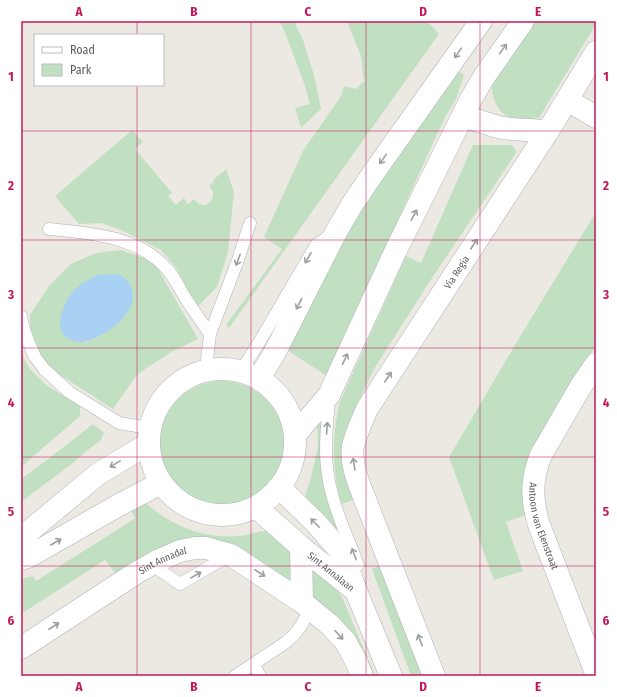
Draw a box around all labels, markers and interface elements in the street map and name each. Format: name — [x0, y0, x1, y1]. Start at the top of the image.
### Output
text: A — [74, 4, 83, 19]
text: B — [190, 4, 198, 19]
text: C — [305, 4, 312, 19]
text: D — [419, 4, 427, 19]
text: E — [535, 4, 541, 19]
legend — [34, 34, 164, 86]
text: Road — [70, 43, 95, 57]
one-way arrow — [499, 44, 507, 55]
one-way arrow — [454, 47, 462, 58]
text: Park — [70, 63, 92, 77]
text: 1 — [8, 69, 14, 84]
text: 1 — [603, 69, 609, 84]
one-way arrow — [379, 153, 387, 164]
text: 2 — [7, 178, 14, 193]
text: 2 — [602, 178, 609, 193]
one-way arrow — [410, 210, 418, 222]
one-way arrow — [470, 239, 478, 250]
one-way arrow — [304, 252, 312, 263]
one-way arrow — [234, 253, 242, 265]
street label: Via Regia — [442, 254, 472, 291]
text: 3 — [7, 287, 14, 302]
text: 3 — [602, 287, 609, 302]
one-way arrow — [295, 298, 302, 310]
one-way arrow — [342, 354, 349, 366]
one-way arrow — [384, 371, 392, 382]
text: 4 — [8, 395, 15, 410]
text: 4 — [603, 395, 610, 410]
one-way arrow — [323, 422, 330, 435]
one-way arrow — [350, 458, 358, 471]
one-way arrow — [109, 460, 121, 468]
street label: Antoon van Elenstraat — [526, 482, 561, 572]
text: 5 — [8, 504, 14, 519]
text: 5 — [603, 504, 609, 519]
one-way arrow — [310, 518, 320, 527]
one-way arrow — [50, 537, 62, 545]
street label: Sint Annadal — [137, 545, 188, 577]
one-way arrow — [349, 548, 357, 560]
street label: Sint Annalaan — [305, 550, 357, 594]
one-way arrow — [190, 570, 202, 578]
one-way arrow — [254, 570, 266, 578]
text: 6 — [8, 613, 15, 628]
text: 6 — [603, 613, 610, 628]
one-way arrow — [48, 622, 60, 630]
one-way arrow — [334, 630, 344, 640]
one-way arrow — [416, 634, 424, 646]
text: A — [74, 679, 83, 694]
text: B — [190, 679, 198, 694]
text: C — [305, 679, 312, 694]
text: D — [419, 679, 427, 694]
text: E — [535, 679, 541, 694]

